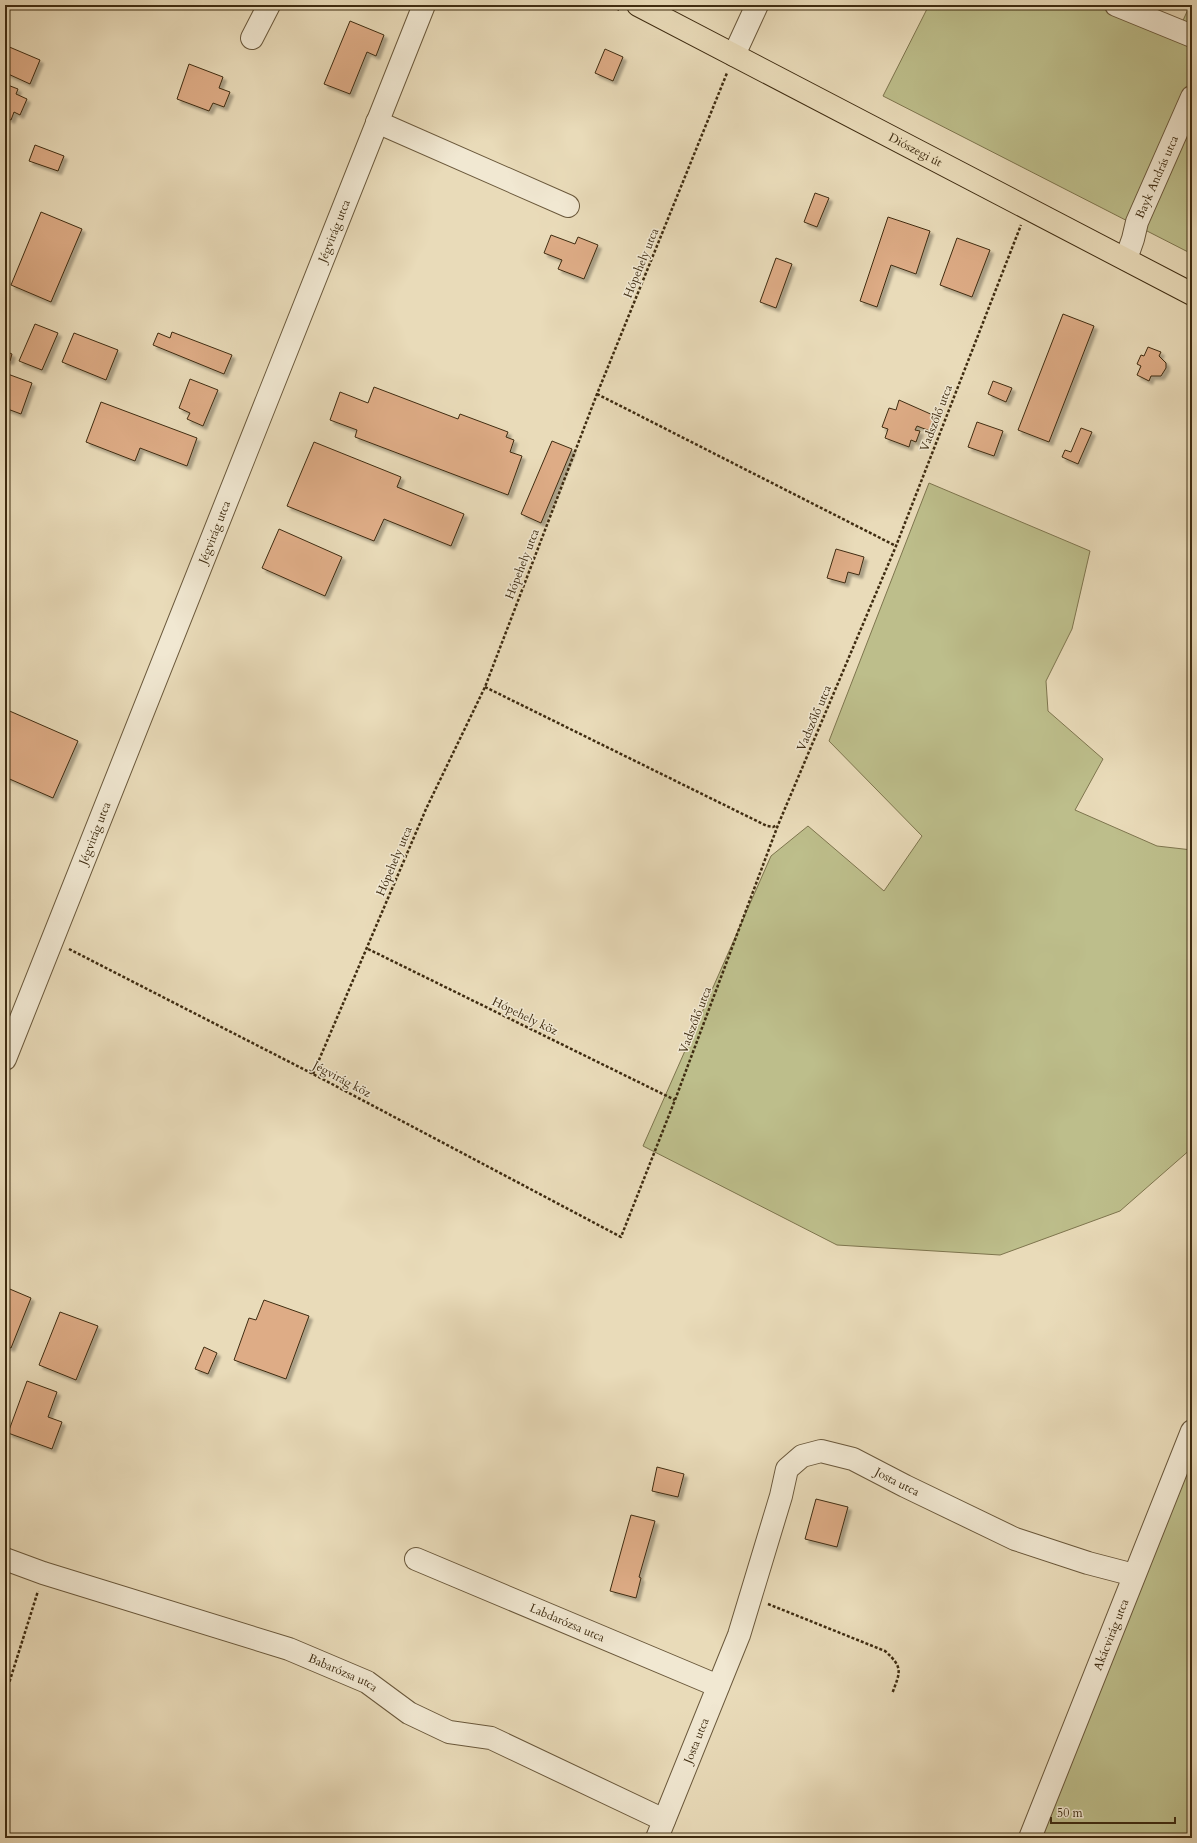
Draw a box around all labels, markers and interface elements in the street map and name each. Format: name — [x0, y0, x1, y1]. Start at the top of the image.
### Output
street label: Diószegi út — [886, 129, 945, 170]
street label: Bayk András utca — [1132, 132, 1182, 221]
street label: Jégvirág utca — [314, 197, 354, 267]
street label: Hópehely utca — [620, 225, 663, 300]
street label: Vadszőlő utca — [916, 382, 956, 454]
street label: Jégvirág utca — [194, 498, 234, 568]
street label: Hópehely utca — [501, 526, 543, 601]
street label: Vadszőlő utca — [793, 682, 835, 753]
street label: Jégvirág utca — [74, 799, 115, 869]
street label: Hópehely utca — [372, 823, 416, 898]
street label: Vadszőlő utca — [675, 984, 715, 1056]
street label: Hópehely köz — [489, 993, 561, 1039]
street label: Jégvirág köz — [308, 1056, 374, 1101]
street label: Josta utca — [870, 1463, 923, 1500]
street label: Akácvirág utca — [1090, 1596, 1133, 1673]
street label: Labdarózsa utca — [527, 1600, 608, 1646]
street label: Babarózsa utca — [306, 1650, 382, 1696]
street label: Josta utca — [679, 1715, 713, 1768]
scale bar — [1051, 1799, 1175, 1825]
text: 50 m — [1057, 1805, 1084, 1821]

